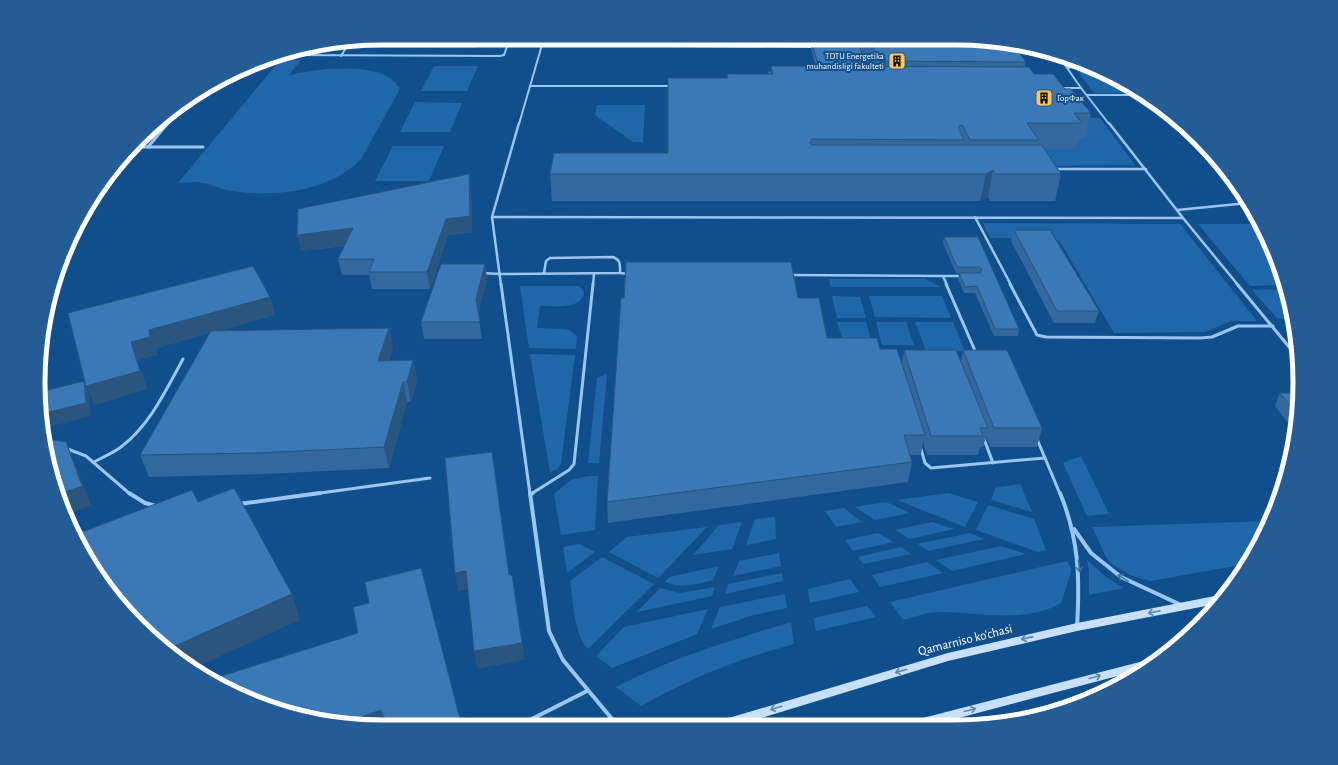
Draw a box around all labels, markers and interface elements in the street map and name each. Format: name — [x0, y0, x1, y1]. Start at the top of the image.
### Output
building icon: TDTU Energetika muhandisligi fakulteti — [887, 51, 907, 71]
place label: TDTU Energetika muhandisligi fakulteti — [807, 52, 884, 71]
building icon: ГорФак — [1034, 88, 1054, 108]
place label: ГорФак — [1057, 94, 1085, 103]
one-way arrow — [1075, 559, 1082, 572]
one-way arrow — [1117, 573, 1129, 581]
one-way arrow — [1148, 608, 1161, 616]
street label: Qamarniso ko'chasi — [917, 622, 1014, 658]
one-way arrow — [1021, 635, 1034, 643]
one-way arrow — [895, 668, 908, 675]
one-way arrow — [1089, 672, 1102, 680]
one-way arrow — [770, 705, 783, 712]
one-way arrow — [963, 706, 976, 713]

